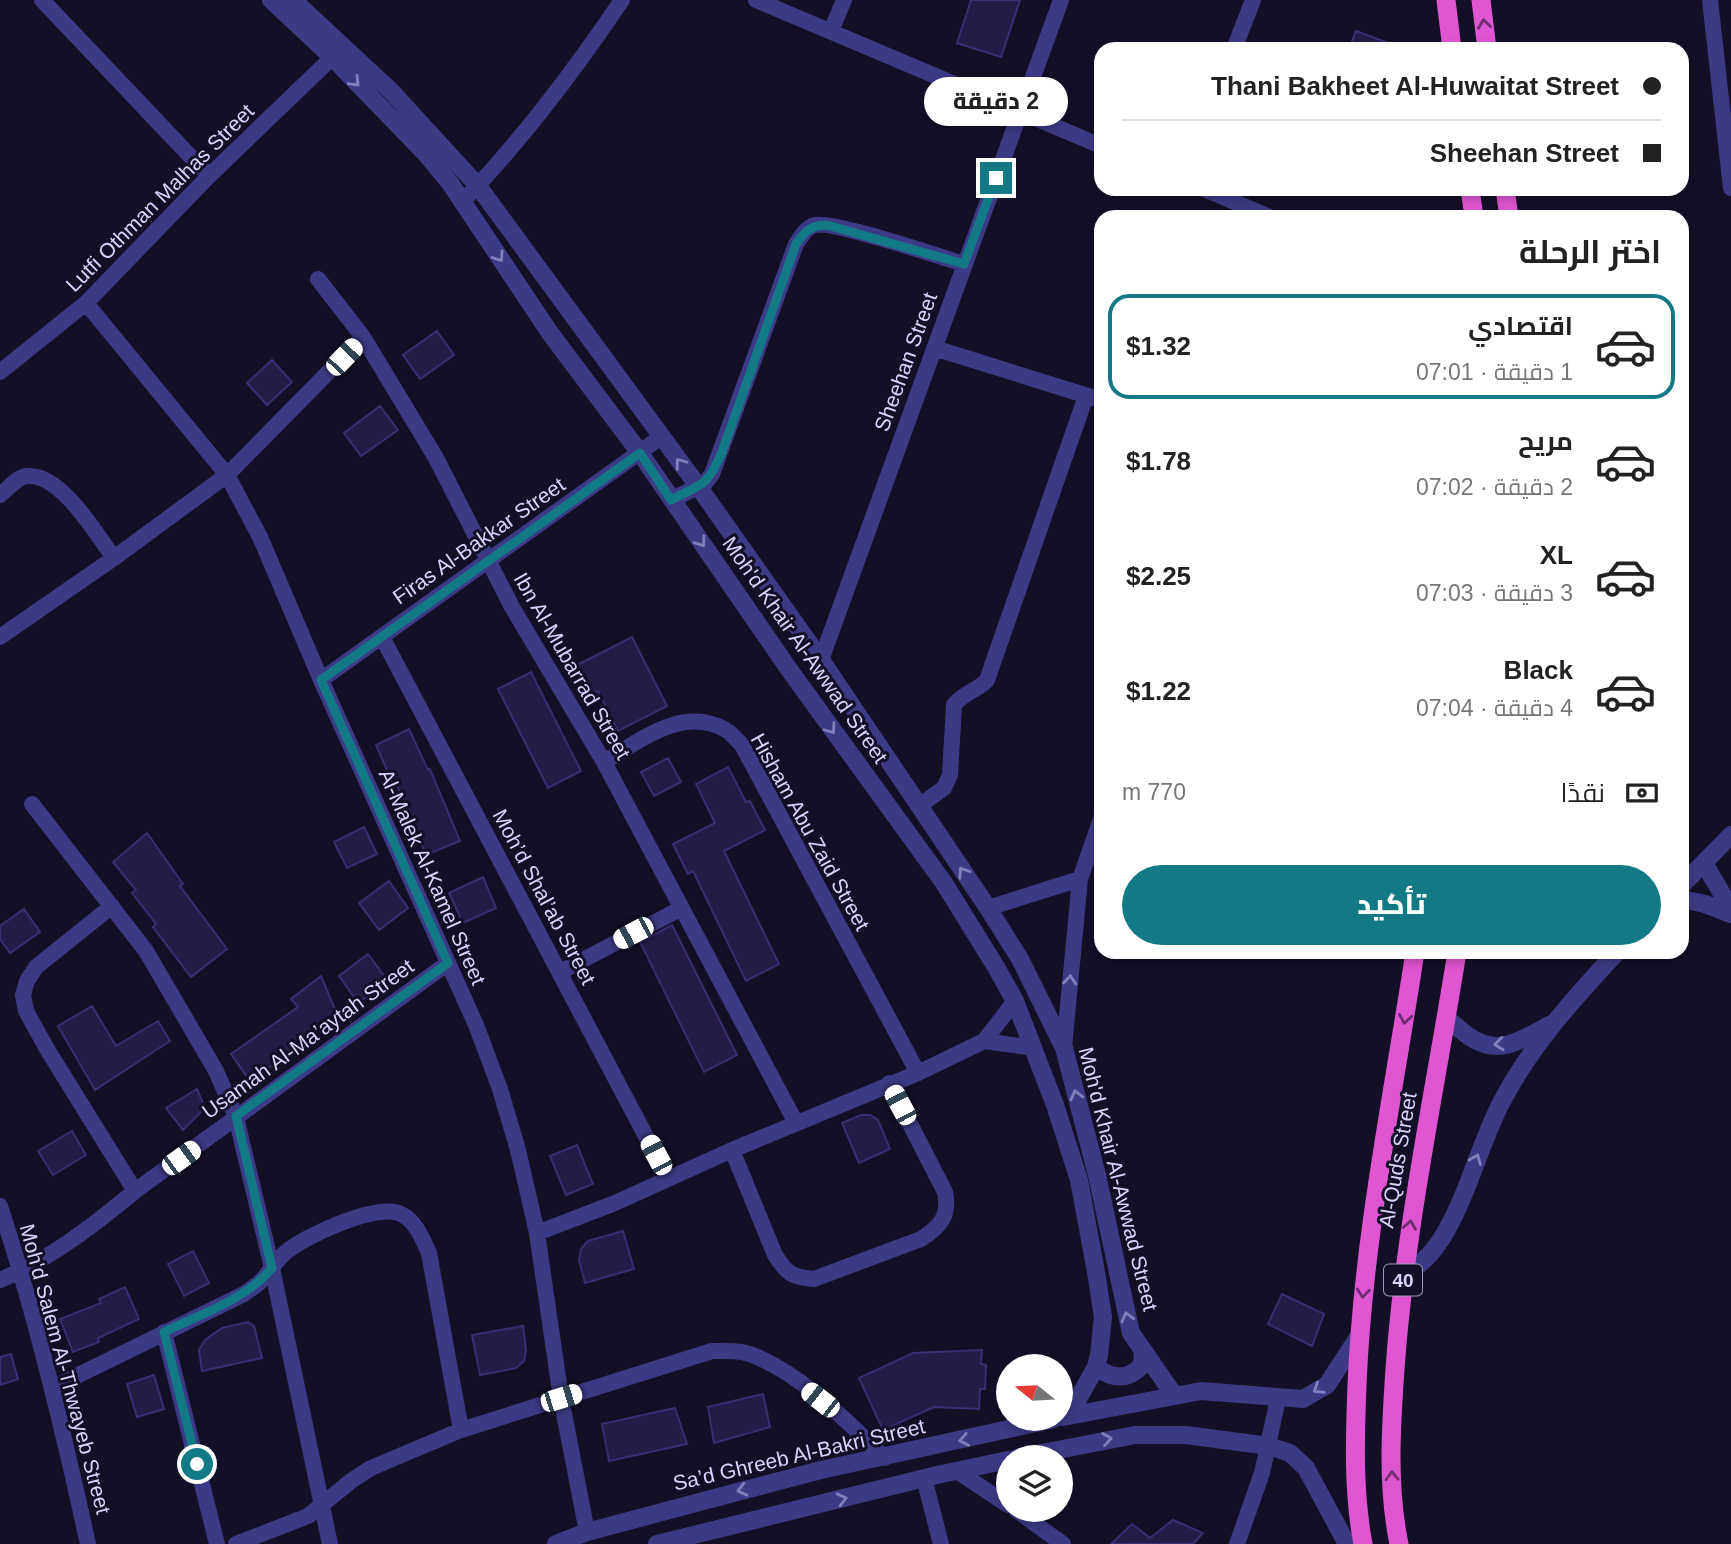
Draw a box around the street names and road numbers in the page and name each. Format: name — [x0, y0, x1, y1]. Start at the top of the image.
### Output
street label: Lutfi Othman Malhas Street — [61, 99, 258, 296]
street label: Sheehan Street — [870, 289, 941, 434]
street label: Firas Al-Bakkar Street — [388, 473, 569, 609]
street label: Moh'd Khair Al-Awwad Street — [718, 532, 893, 767]
street label: Ibn Al-Mubarrad Street — [510, 569, 635, 763]
street label: Hisham Abu Zaid Street — [747, 729, 874, 934]
street label: Al-Malek Al-Kamel Street — [374, 765, 490, 988]
street label: Moh’d Shal’ab Street — [489, 805, 600, 988]
street label: Usamah Al-Ma’aytah Street — [198, 954, 418, 1123]
street label: Moh'd Khair Al-Awwad Street — [1075, 1045, 1162, 1313]
street label: Al-Quds Street — [1374, 1090, 1421, 1230]
street label: Moh'd Salem Al-Thwayeb Street — [16, 1221, 115, 1517]
road number: 40 — [1384, 1264, 1422, 1296]
street label: Sa’d Ghreeb Al-Bakri Street — [671, 1414, 927, 1495]

